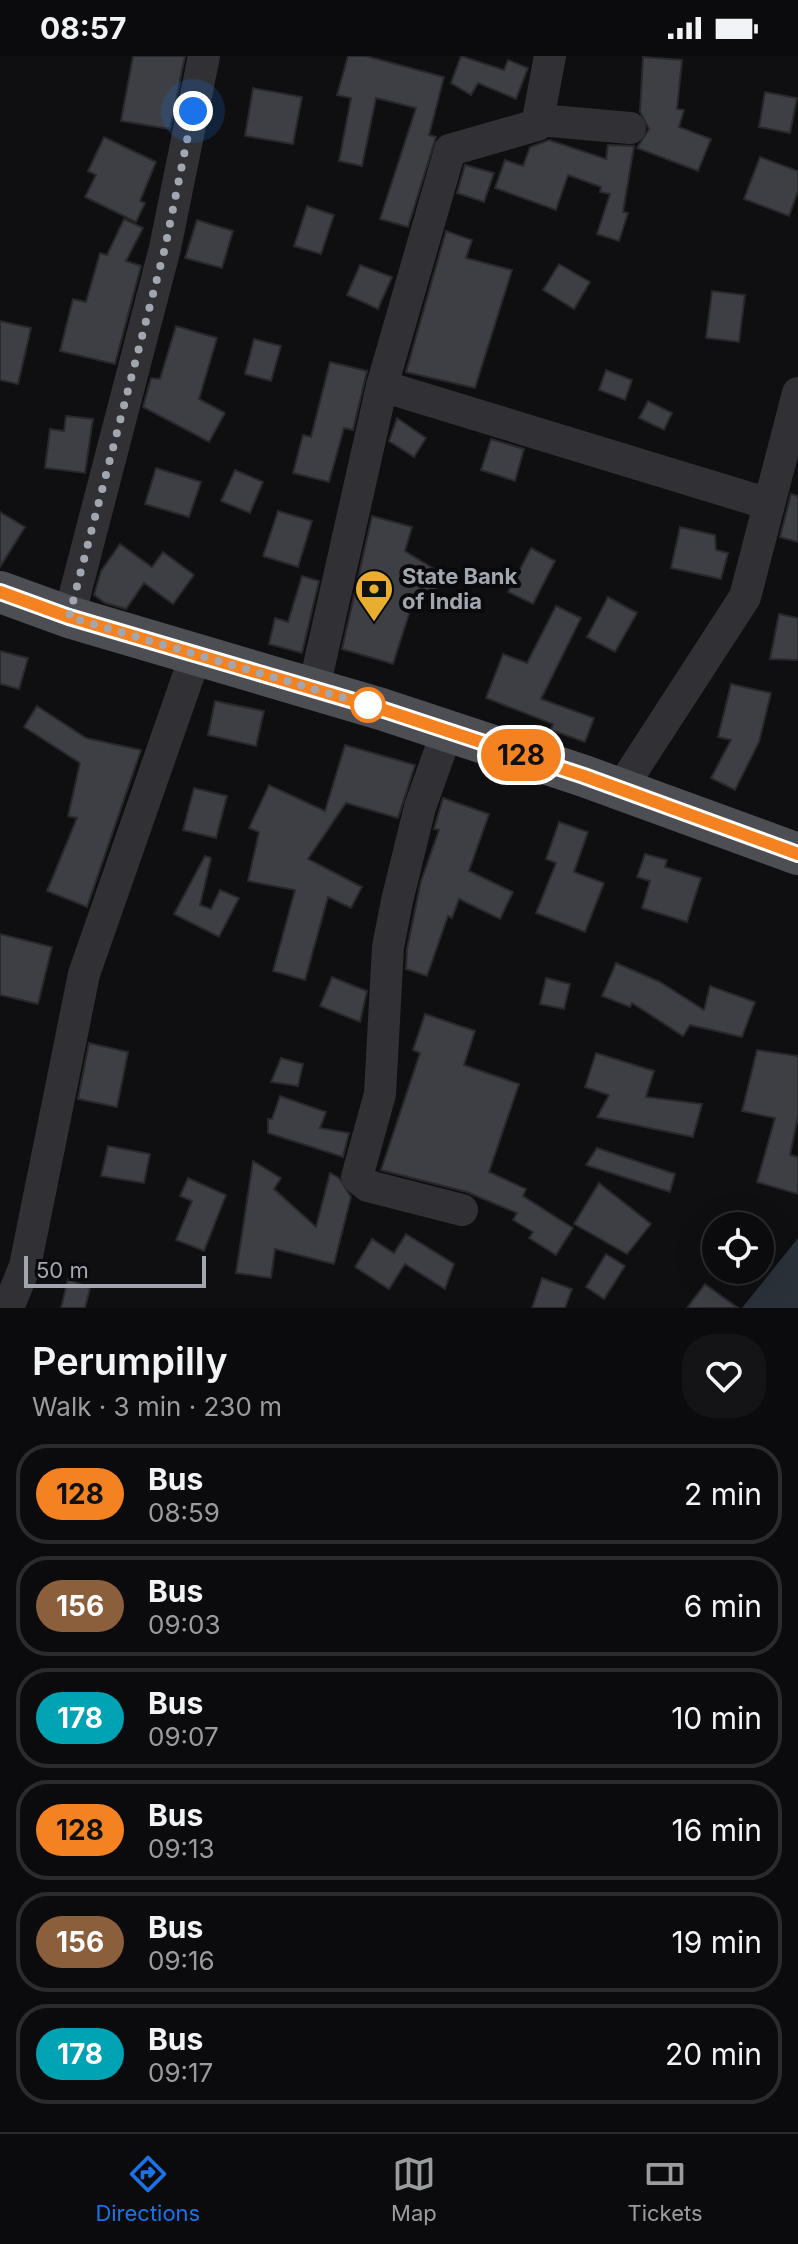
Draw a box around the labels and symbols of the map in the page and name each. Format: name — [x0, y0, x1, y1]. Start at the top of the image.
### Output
your location — [173, 91, 213, 131]
place label: State Bank of India — [402, 563, 518, 614]
bank icon: State Bank of India — [353, 568, 395, 623]
unlabelled marker — [351, 688, 385, 722]
line badge: 128 — [475, 729, 567, 781]
scale bar — [24, 1252, 206, 1288]

